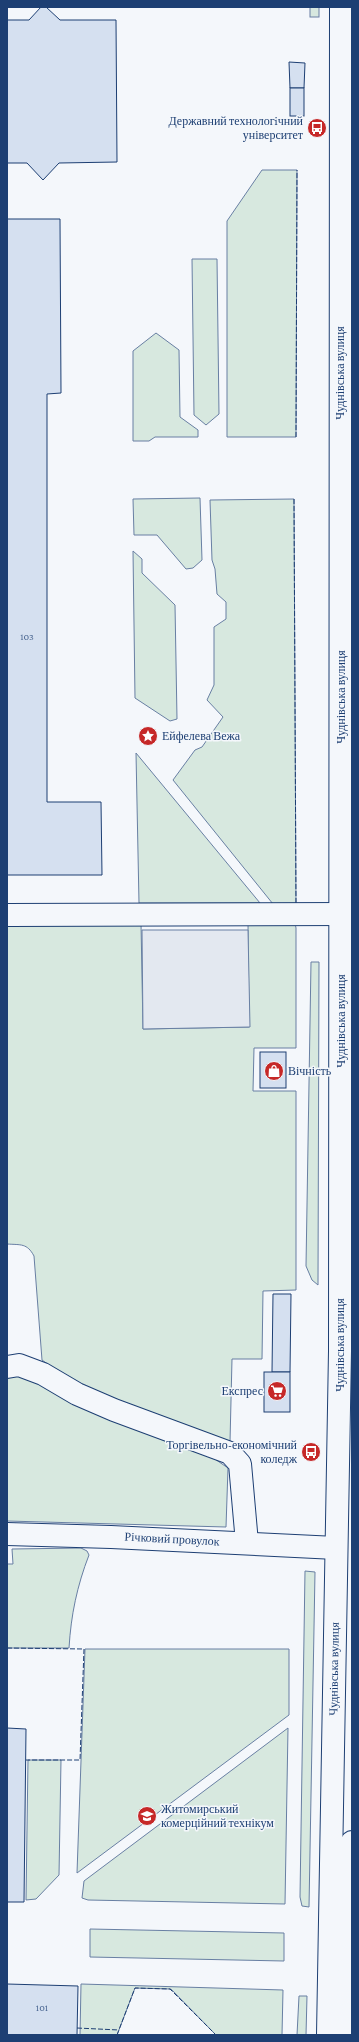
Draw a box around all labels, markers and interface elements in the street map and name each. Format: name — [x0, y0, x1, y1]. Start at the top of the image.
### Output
place label: Державний технологiчний університет — [169, 114, 304, 142]
bus stop icon: Державний технологiчний університет — [306, 117, 328, 139]
street label: Чуднівська вулиця — [333, 326, 347, 420]
house number: 103 — [20, 631, 34, 642]
street label: Чуднівська вулиця — [334, 650, 348, 744]
place icon: Ейфелева Вежа — [137, 725, 159, 747]
place label: Ейфелева Вежа — [162, 729, 241, 743]
street label: Чуднівська вулиця — [334, 974, 348, 1068]
shop icon: Вічність — [263, 1060, 285, 1082]
place label: Вічність — [288, 1064, 332, 1078]
street label: Чуднівська вулиця — [333, 1298, 347, 1392]
supermarket icon: Експрес — [266, 1380, 288, 1402]
place label: Експрес — [221, 1384, 263, 1398]
place label: Торгівельно-економічний коледж — [166, 1438, 298, 1466]
bus stop icon: Торгівельно-економічний коледж — [300, 1441, 322, 1463]
street label: Річковий провулок — [124, 1530, 220, 1548]
street label: Чуднівська вулиця — [326, 1622, 342, 1716]
place label: Житомирський комерційний технікум — [161, 1802, 274, 1830]
school or university icon: Житомирський комерційний технікум — [136, 1805, 158, 1827]
house number: 101 — [36, 2002, 48, 2013]

